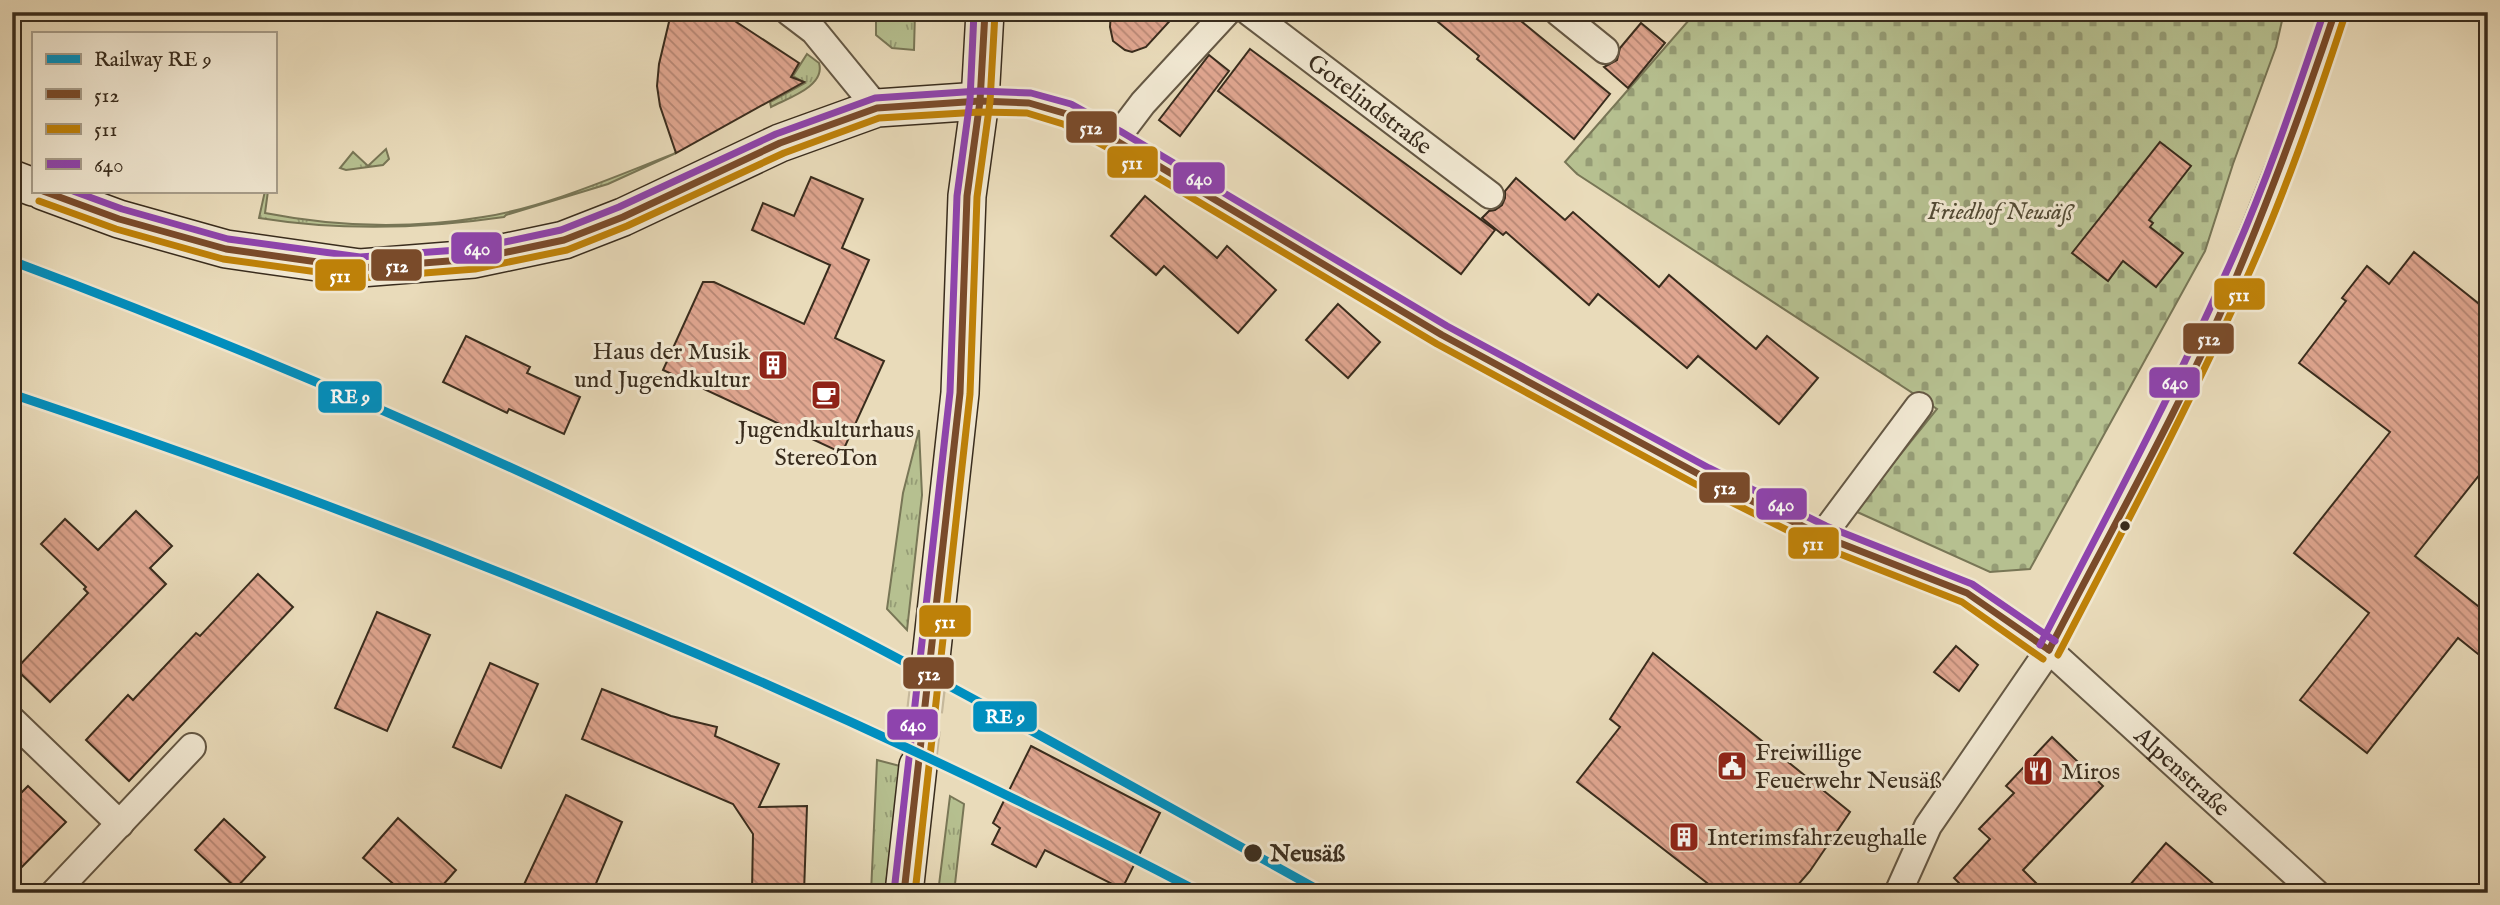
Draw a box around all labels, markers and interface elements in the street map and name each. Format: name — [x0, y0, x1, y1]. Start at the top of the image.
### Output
legend — [32, 32, 276, 192]
text: Railway RE 9 — [94, 47, 212, 74]
street label: Gotelindstraße — [1300, 48, 1438, 163]
text: 512 — [94, 83, 119, 110]
line badge: 512 — [1065, 110, 1118, 144]
text: 511 — [94, 117, 117, 144]
text: 512 — [1080, 117, 1103, 141]
line badge: 511 — [1106, 145, 1159, 179]
text: 511 — [1121, 152, 1143, 176]
text: 640 — [94, 153, 123, 180]
line badge: 640 — [1172, 161, 1226, 195]
text: 640 — [1186, 168, 1212, 192]
park label: Friedhof Neusäß — [1927, 197, 2075, 228]
line badge: 640 — [450, 231, 503, 265]
text: 640 — [464, 238, 490, 262]
line badge: 512 — [370, 248, 423, 282]
text: 512 — [386, 255, 409, 279]
line badge: 511 — [314, 258, 367, 292]
text: 511 — [329, 265, 351, 289]
line badge: 511 — [2213, 277, 2266, 311]
text: 511 — [2228, 284, 2250, 308]
line badge: 512 — [2182, 322, 2235, 355]
text: 512 — [2198, 328, 2221, 352]
place label: Haus der Musik und Jugendkultur — [574, 337, 750, 396]
building icon: Haus der Musik und Jugendkultur — [756, 348, 790, 382]
line badge: 640 — [2148, 366, 2201, 399]
text: 640 — [2162, 372, 2188, 396]
cafe icon: Jugendkulturhaus StereoTon — [809, 378, 843, 412]
line badge: RE 9 — [317, 380, 383, 414]
text: RE 9 — [330, 386, 370, 410]
place label: Jugendkulturhaus StereoTon — [735, 415, 914, 474]
line badge: 512 — [1698, 471, 1751, 504]
text: 512 — [1714, 477, 1737, 501]
line badge: 640 — [1755, 487, 1808, 521]
text: 640 — [1768, 494, 1794, 518]
unlabelled marker — [2118, 519, 2132, 533]
line badge: 511 — [1787, 526, 1840, 560]
text: 511 — [1802, 533, 1824, 557]
line badge: 511 — [918, 604, 972, 638]
text: 511 — [934, 611, 956, 635]
line badge: 512 — [902, 656, 955, 690]
text: 512 — [918, 663, 941, 687]
line badge: RE 9 — [972, 700, 1038, 733]
text: RE 9 — [985, 706, 1025, 730]
line badge: 640 — [886, 708, 939, 741]
text: 640 — [900, 714, 926, 738]
street label: Alpenstraße — [2126, 720, 2236, 824]
place label: Freiwillige Feuerwehr Neusäß — [1755, 738, 1942, 797]
public building icon: Freiwillige Feuerwehr Neusäß — [1715, 749, 1749, 783]
restaurant icon: Miros — [2021, 754, 2055, 788]
place label: Miros — [2061, 757, 2120, 788]
building icon: Interimsfahrzeughalle — [1667, 820, 1701, 854]
place label: Interimsfahrzeughalle — [1707, 823, 1927, 854]
place label: Neusäß — [1269, 839, 1345, 870]
marker: Neusäß — [1242, 842, 1264, 864]

